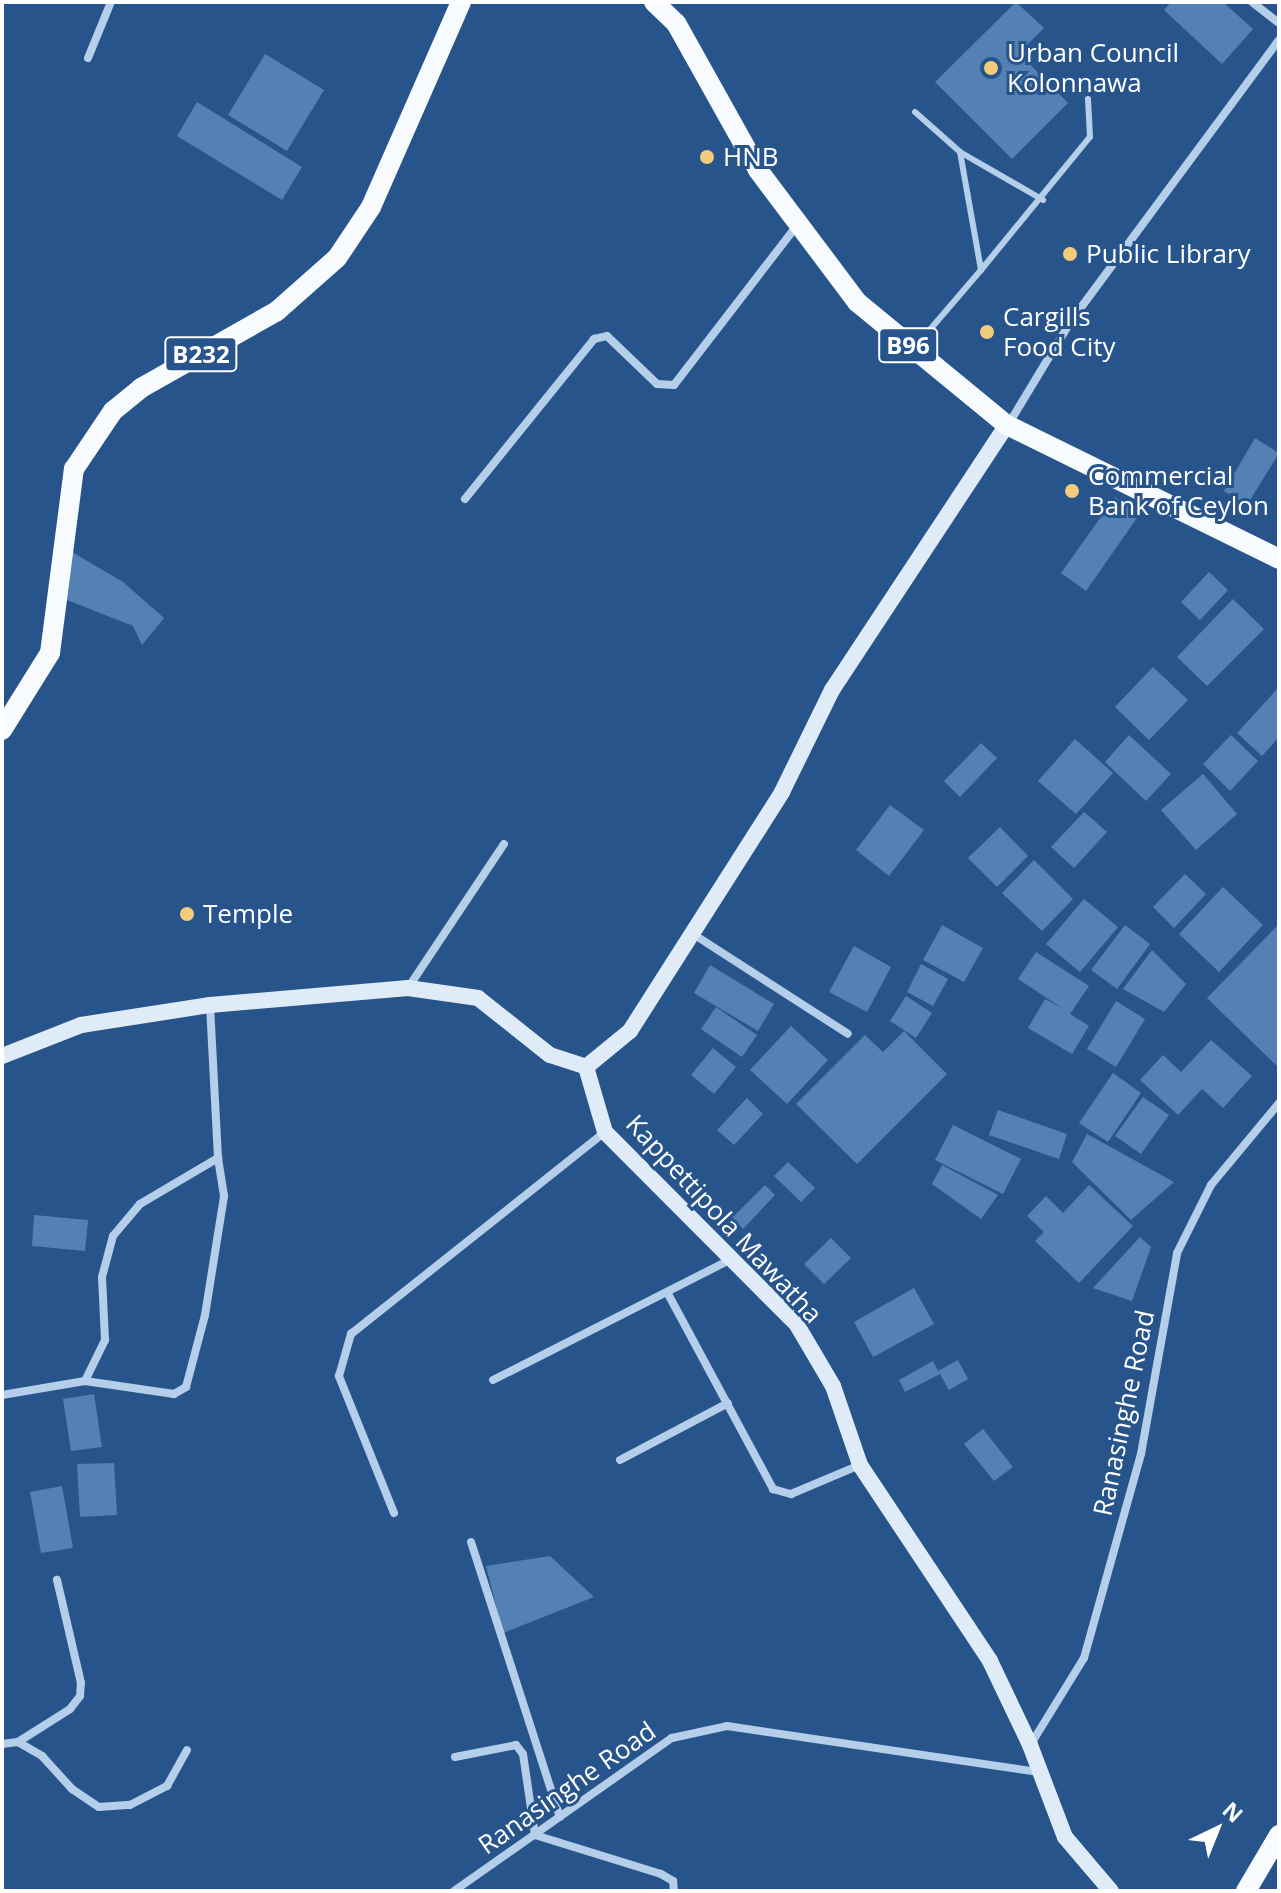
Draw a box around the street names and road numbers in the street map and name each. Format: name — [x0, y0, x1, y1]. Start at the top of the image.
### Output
road number: B96 — [878, 325, 938, 365]
road number: B232 — [163, 334, 239, 374]
street label: Kappettipola Mawatha — [619, 1108, 829, 1330]
street label: Ranasinghe Road — [1087, 1307, 1161, 1519]
street label: Ranasinghe Road — [472, 1715, 662, 1861]

